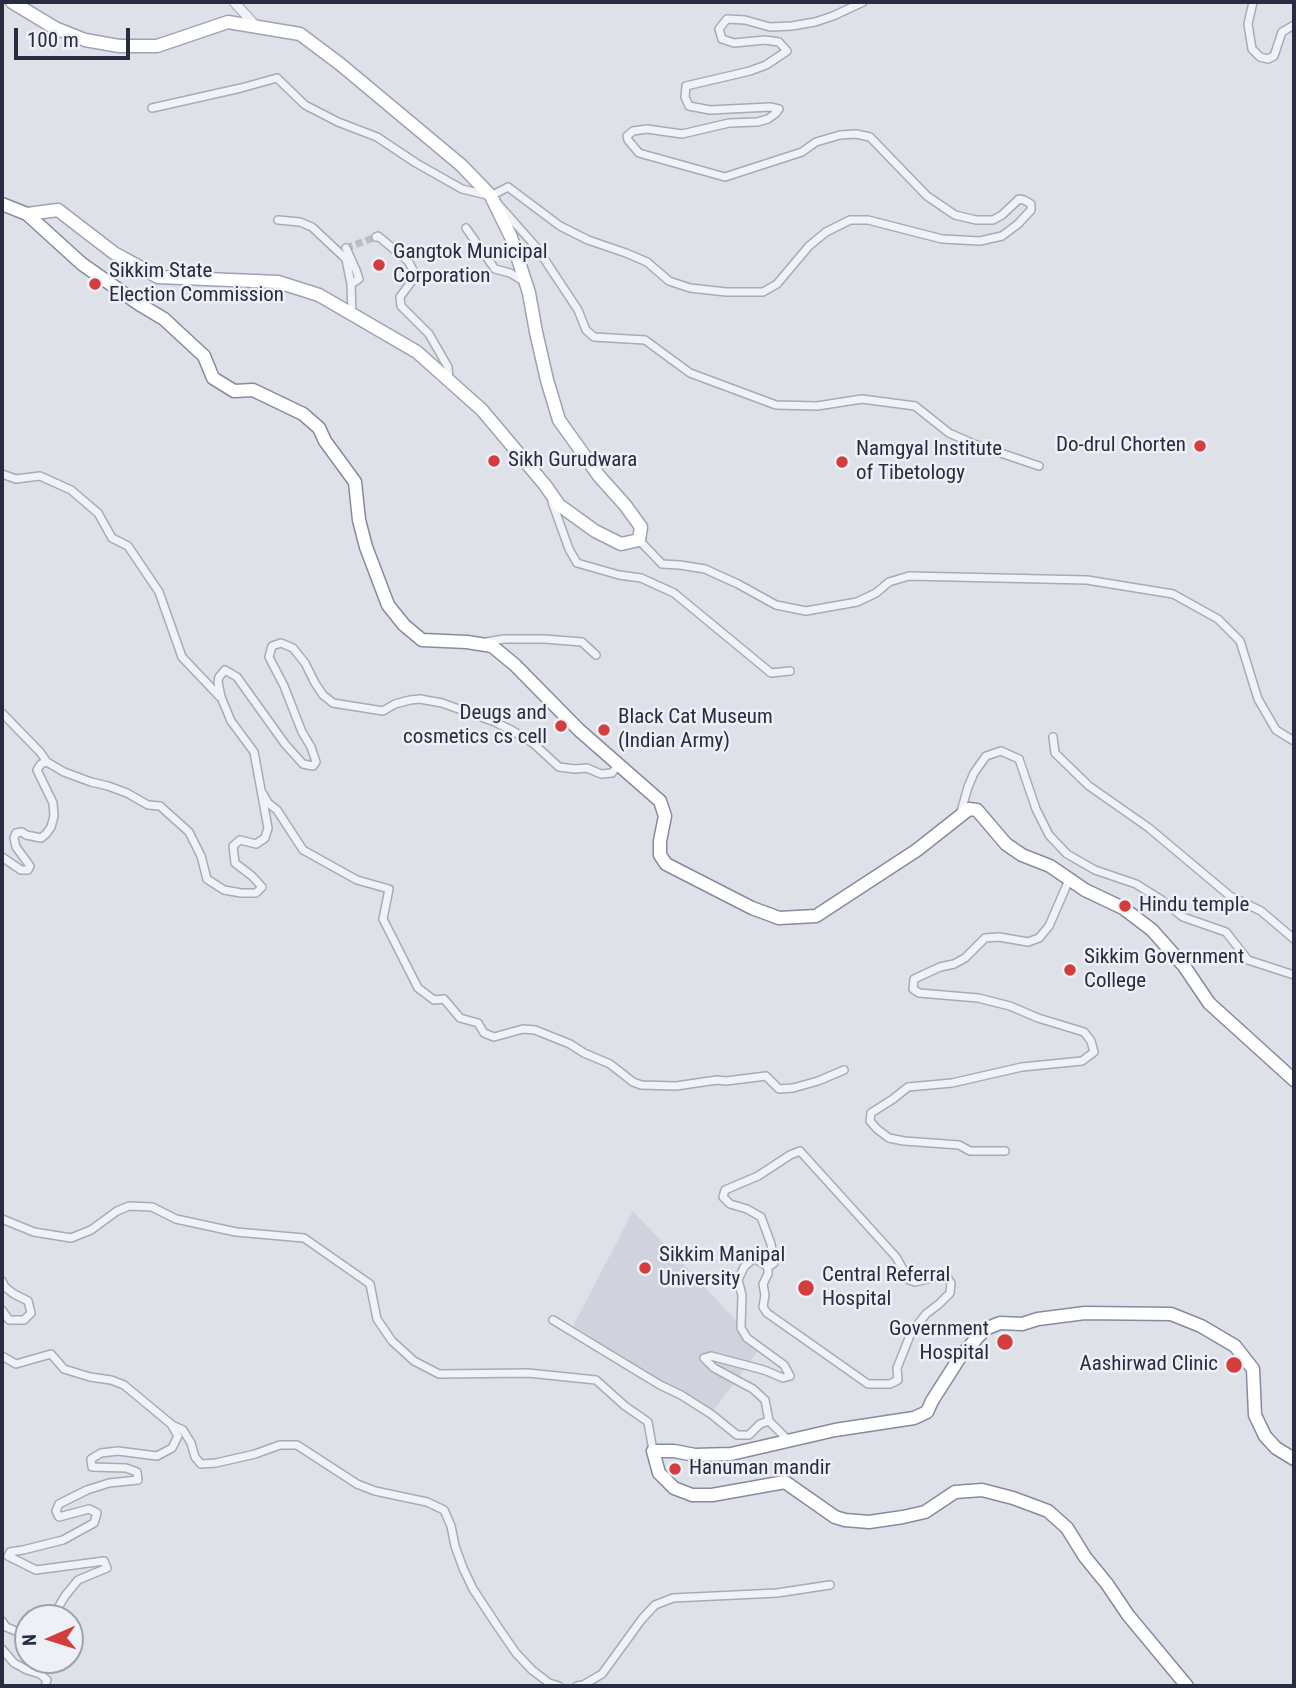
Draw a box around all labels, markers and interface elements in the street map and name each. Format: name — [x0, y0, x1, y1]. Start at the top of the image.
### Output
scale bar — [18, 14, 133, 58]
text: 100 m — [27, 28, 79, 52]
place label: Gangtok Municipal Corporation — [393, 240, 548, 290]
marker: Gangtok Municipal Corporation — [371, 257, 387, 273]
place label: Sikkim State Election Commission — [109, 259, 284, 309]
marker: Sikkim State Election Commission — [87, 276, 103, 292]
place label: Do-drul Chorten — [1056, 433, 1186, 459]
place label: Namgyal Institute of Tibetology — [856, 437, 1002, 487]
marker: Do-drul Chorten — [1192, 438, 1208, 454]
place label: Sikh Gurudwara — [508, 448, 637, 474]
marker: Sikh Gurudwara — [486, 453, 502, 469]
marker: Namgyal Institute of Tibetology — [834, 454, 850, 470]
place label: Deugs and cosmetics cs cell — [403, 701, 547, 751]
place label: Black Cat Museum (Indian Army) — [618, 705, 773, 755]
marker: Deugs and cosmetics cs cell — [553, 718, 569, 734]
marker: Black Cat Museum (Indian Army) — [596, 722, 612, 738]
place label: Hindu temple — [1139, 893, 1249, 919]
marker: Hindu temple — [1117, 898, 1133, 914]
place label: Sikkim Government College — [1084, 945, 1244, 995]
marker: Sikkim Government College — [1062, 962, 1078, 978]
place label: Sikkim Manipal University — [659, 1243, 785, 1293]
marker: Sikkim Manipal University — [637, 1260, 653, 1276]
place label: Central Referral Hospital — [822, 1263, 950, 1313]
marker: Central Referral Hospital — [796, 1278, 816, 1298]
place label: Government Hospital — [889, 1317, 989, 1367]
marker: Government Hospital — [995, 1332, 1015, 1352]
place label: Aashirwad Clinic — [1080, 1352, 1218, 1378]
marker: Aashirwad Clinic — [1224, 1355, 1244, 1375]
place label: Hanuman mandir — [689, 1456, 831, 1482]
marker: Hanuman mandir — [667, 1461, 683, 1477]
north arrow — [14, 1604, 84, 1674]
text: N — [18, 1634, 41, 1646]

